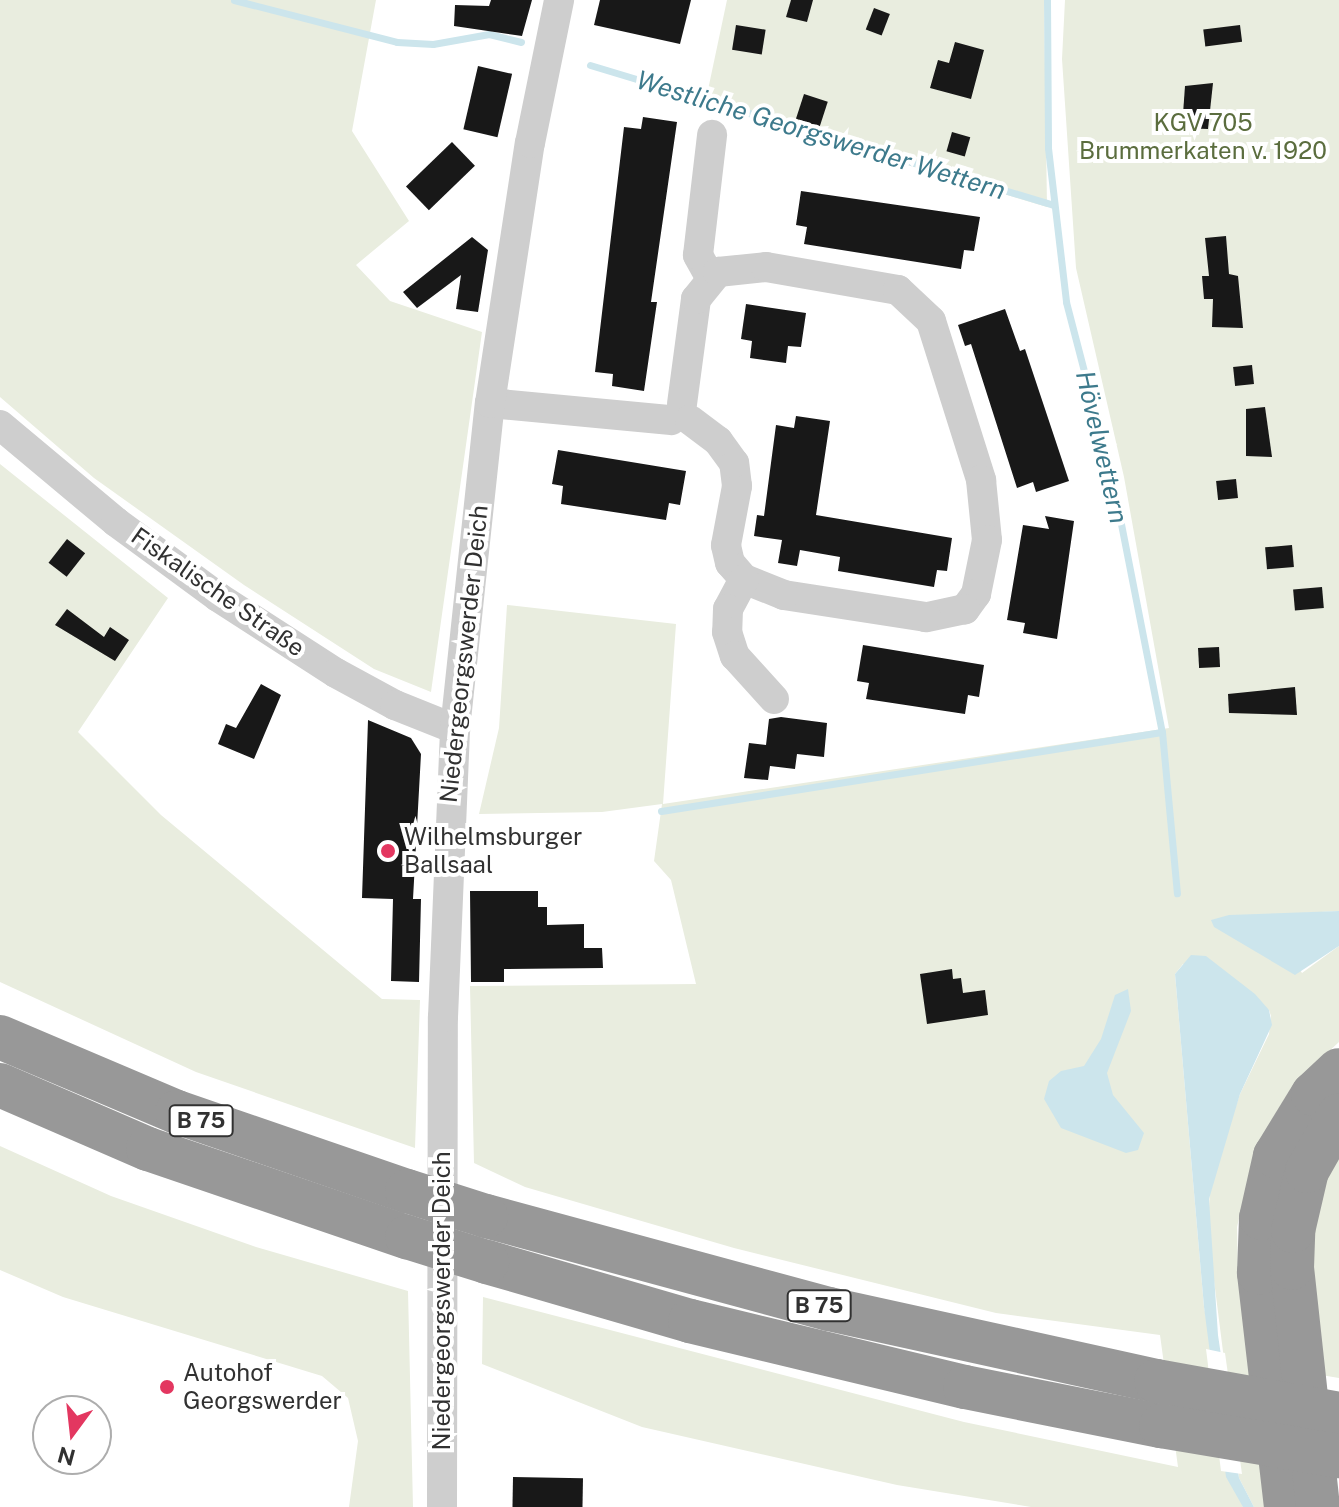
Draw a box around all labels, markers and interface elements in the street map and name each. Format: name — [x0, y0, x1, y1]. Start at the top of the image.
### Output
water label: Westliche Georgswerder Wettern — [632, 64, 1010, 206]
park label: KGV 705 Brummerkaten v. 1920 — [1079, 109, 1327, 165]
water label: Hövelwettern — [1069, 368, 1135, 526]
street label: Niedergeorgswerder Deich — [434, 504, 494, 804]
street label: Fiskalische Straße — [126, 521, 310, 663]
place label: Wilhelmsburger Ballsaal — [404, 823, 582, 879]
marker: Wilhelmsburger Ballsaal — [379, 842, 397, 860]
road number: B 75 — [167, 1103, 235, 1139]
street label: Niedergeorgswerder Deich — [428, 1151, 456, 1451]
road number: B 75 — [785, 1288, 853, 1324]
place label: Autohof Georgswerder — [183, 1359, 342, 1415]
marker: Autohof Georgswerder — [158, 1378, 176, 1396]
north arrow — [32, 1395, 112, 1475]
text: N — [55, 1441, 78, 1471]

